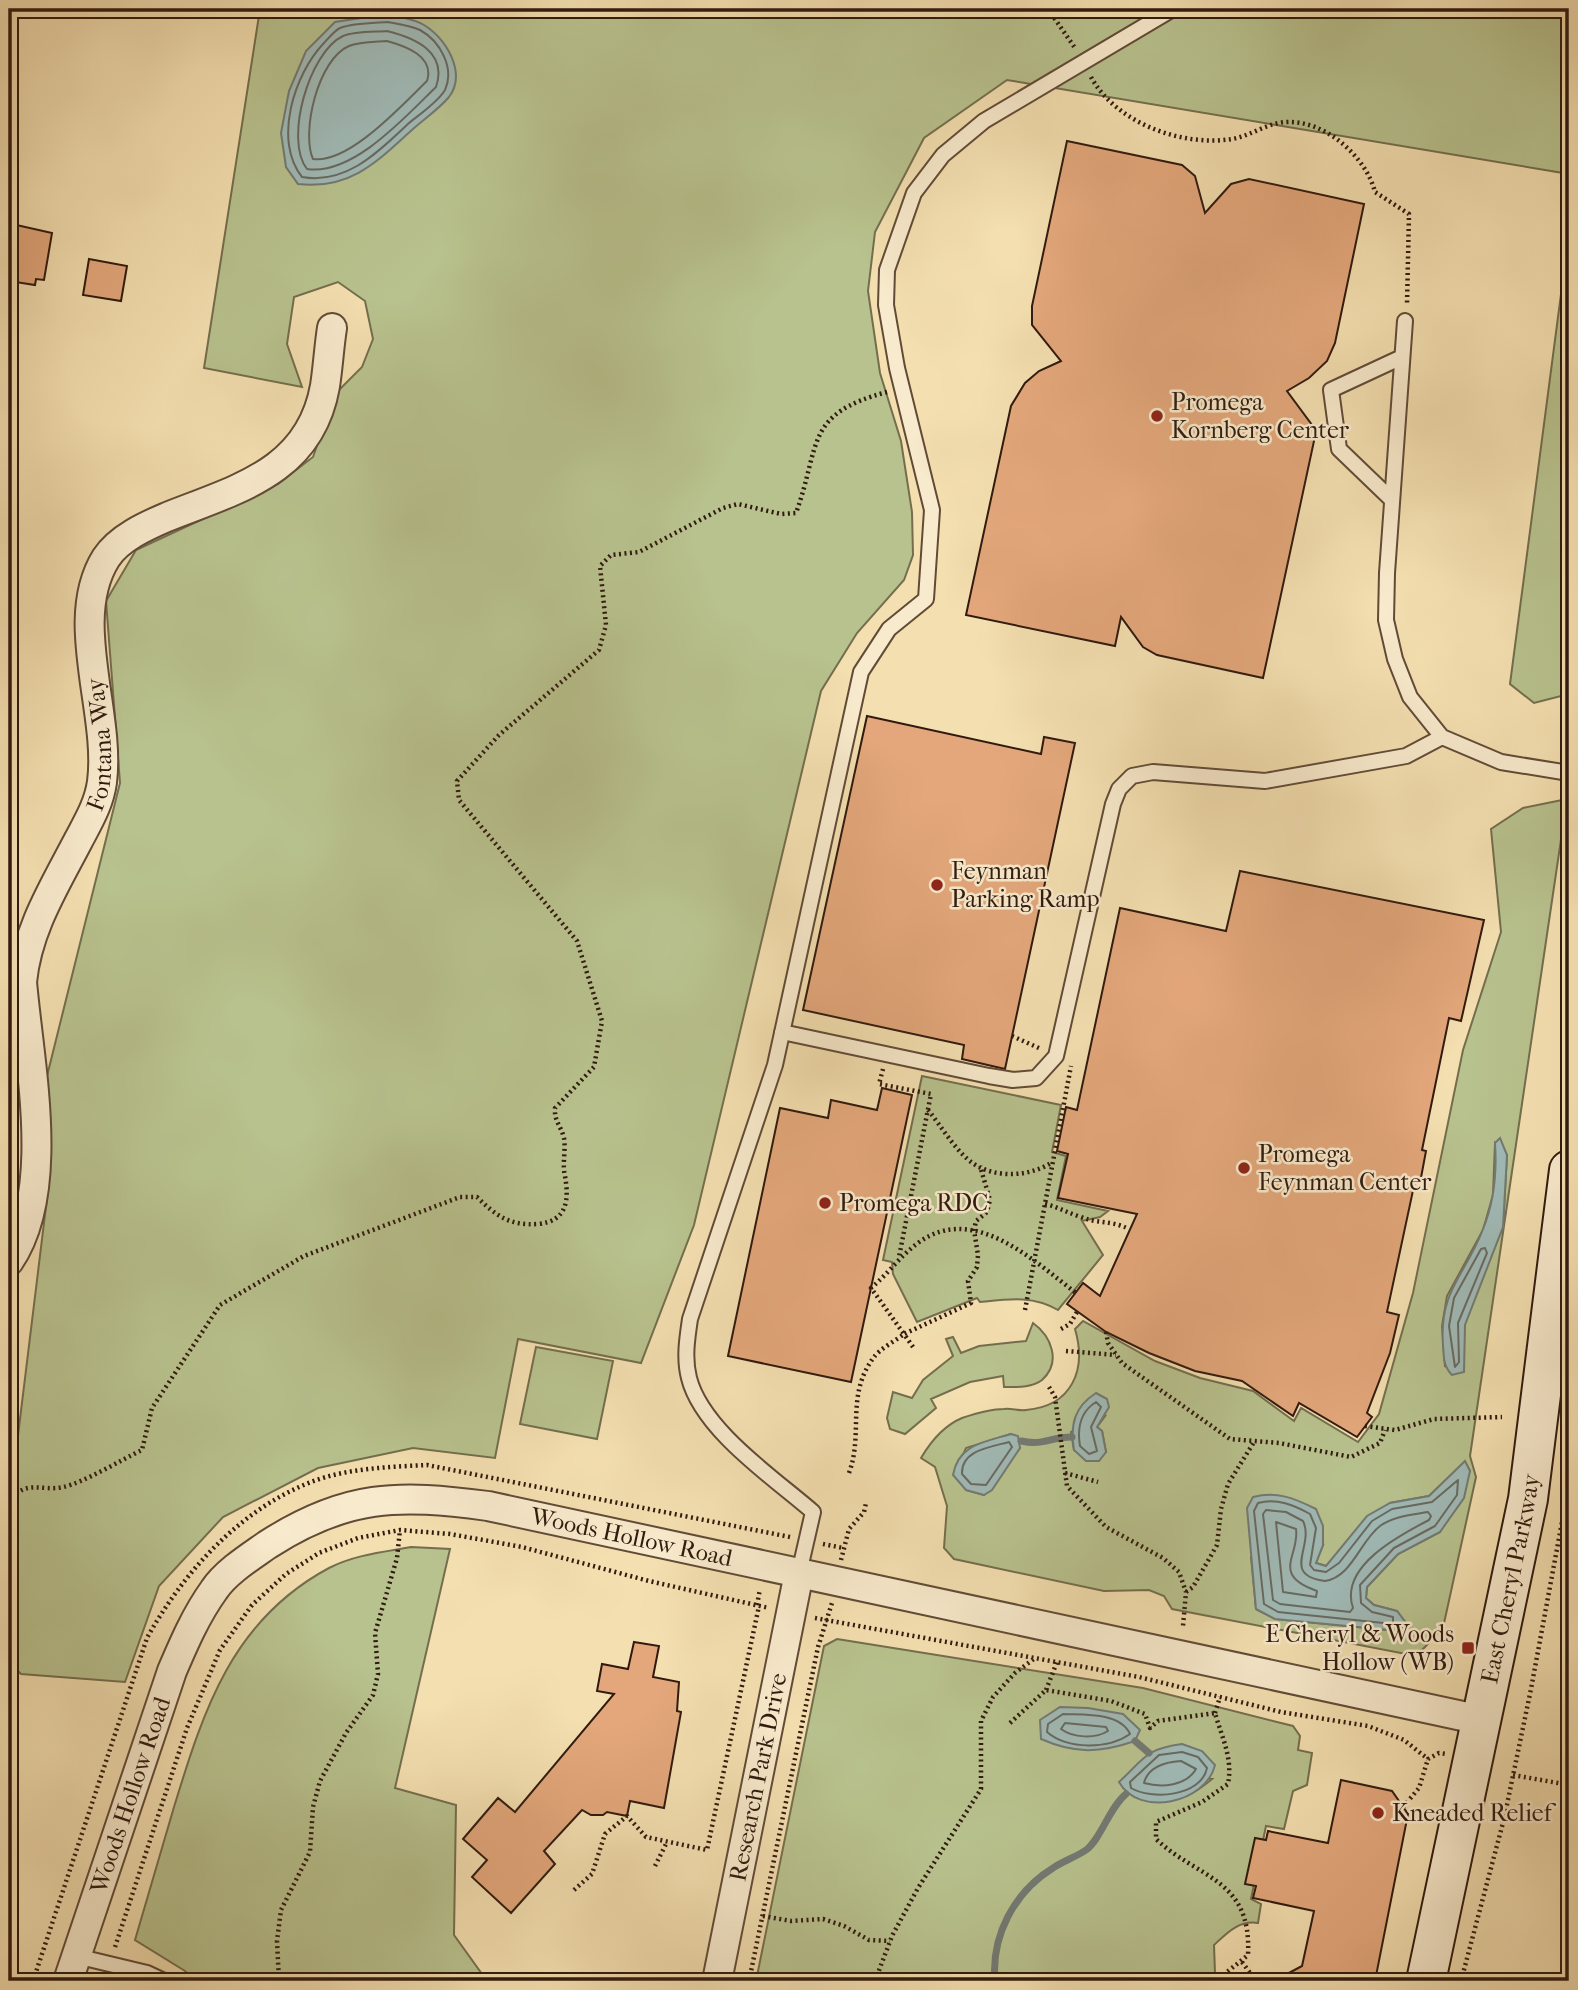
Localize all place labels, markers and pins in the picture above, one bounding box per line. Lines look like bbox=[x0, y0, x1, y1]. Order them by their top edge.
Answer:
place label: Promega Kornberg Center bbox=[1171, 388, 1350, 444]
marker: Promega Kornberg Center bbox=[1149, 408, 1165, 424]
place label: Feynman Parking Ramp bbox=[951, 857, 1100, 913]
marker: Feynman Parking Ramp bbox=[929, 877, 945, 893]
place label: Promega Feynman Center bbox=[1258, 1140, 1432, 1196]
marker: Promega Feynman Center bbox=[1236, 1160, 1252, 1176]
place label: Promega RDC bbox=[839, 1189, 988, 1217]
marker: Promega RDC bbox=[817, 1195, 833, 1211]
place label: E Cheryl & Woods Hollow (WB) bbox=[1265, 1620, 1454, 1676]
marker: E Cheryl & Woods Hollow (WB) bbox=[1460, 1640, 1476, 1656]
place label: Kneaded Relief bbox=[1392, 1799, 1557, 1827]
marker: Kneaded Relief bbox=[1370, 1805, 1386, 1821]

